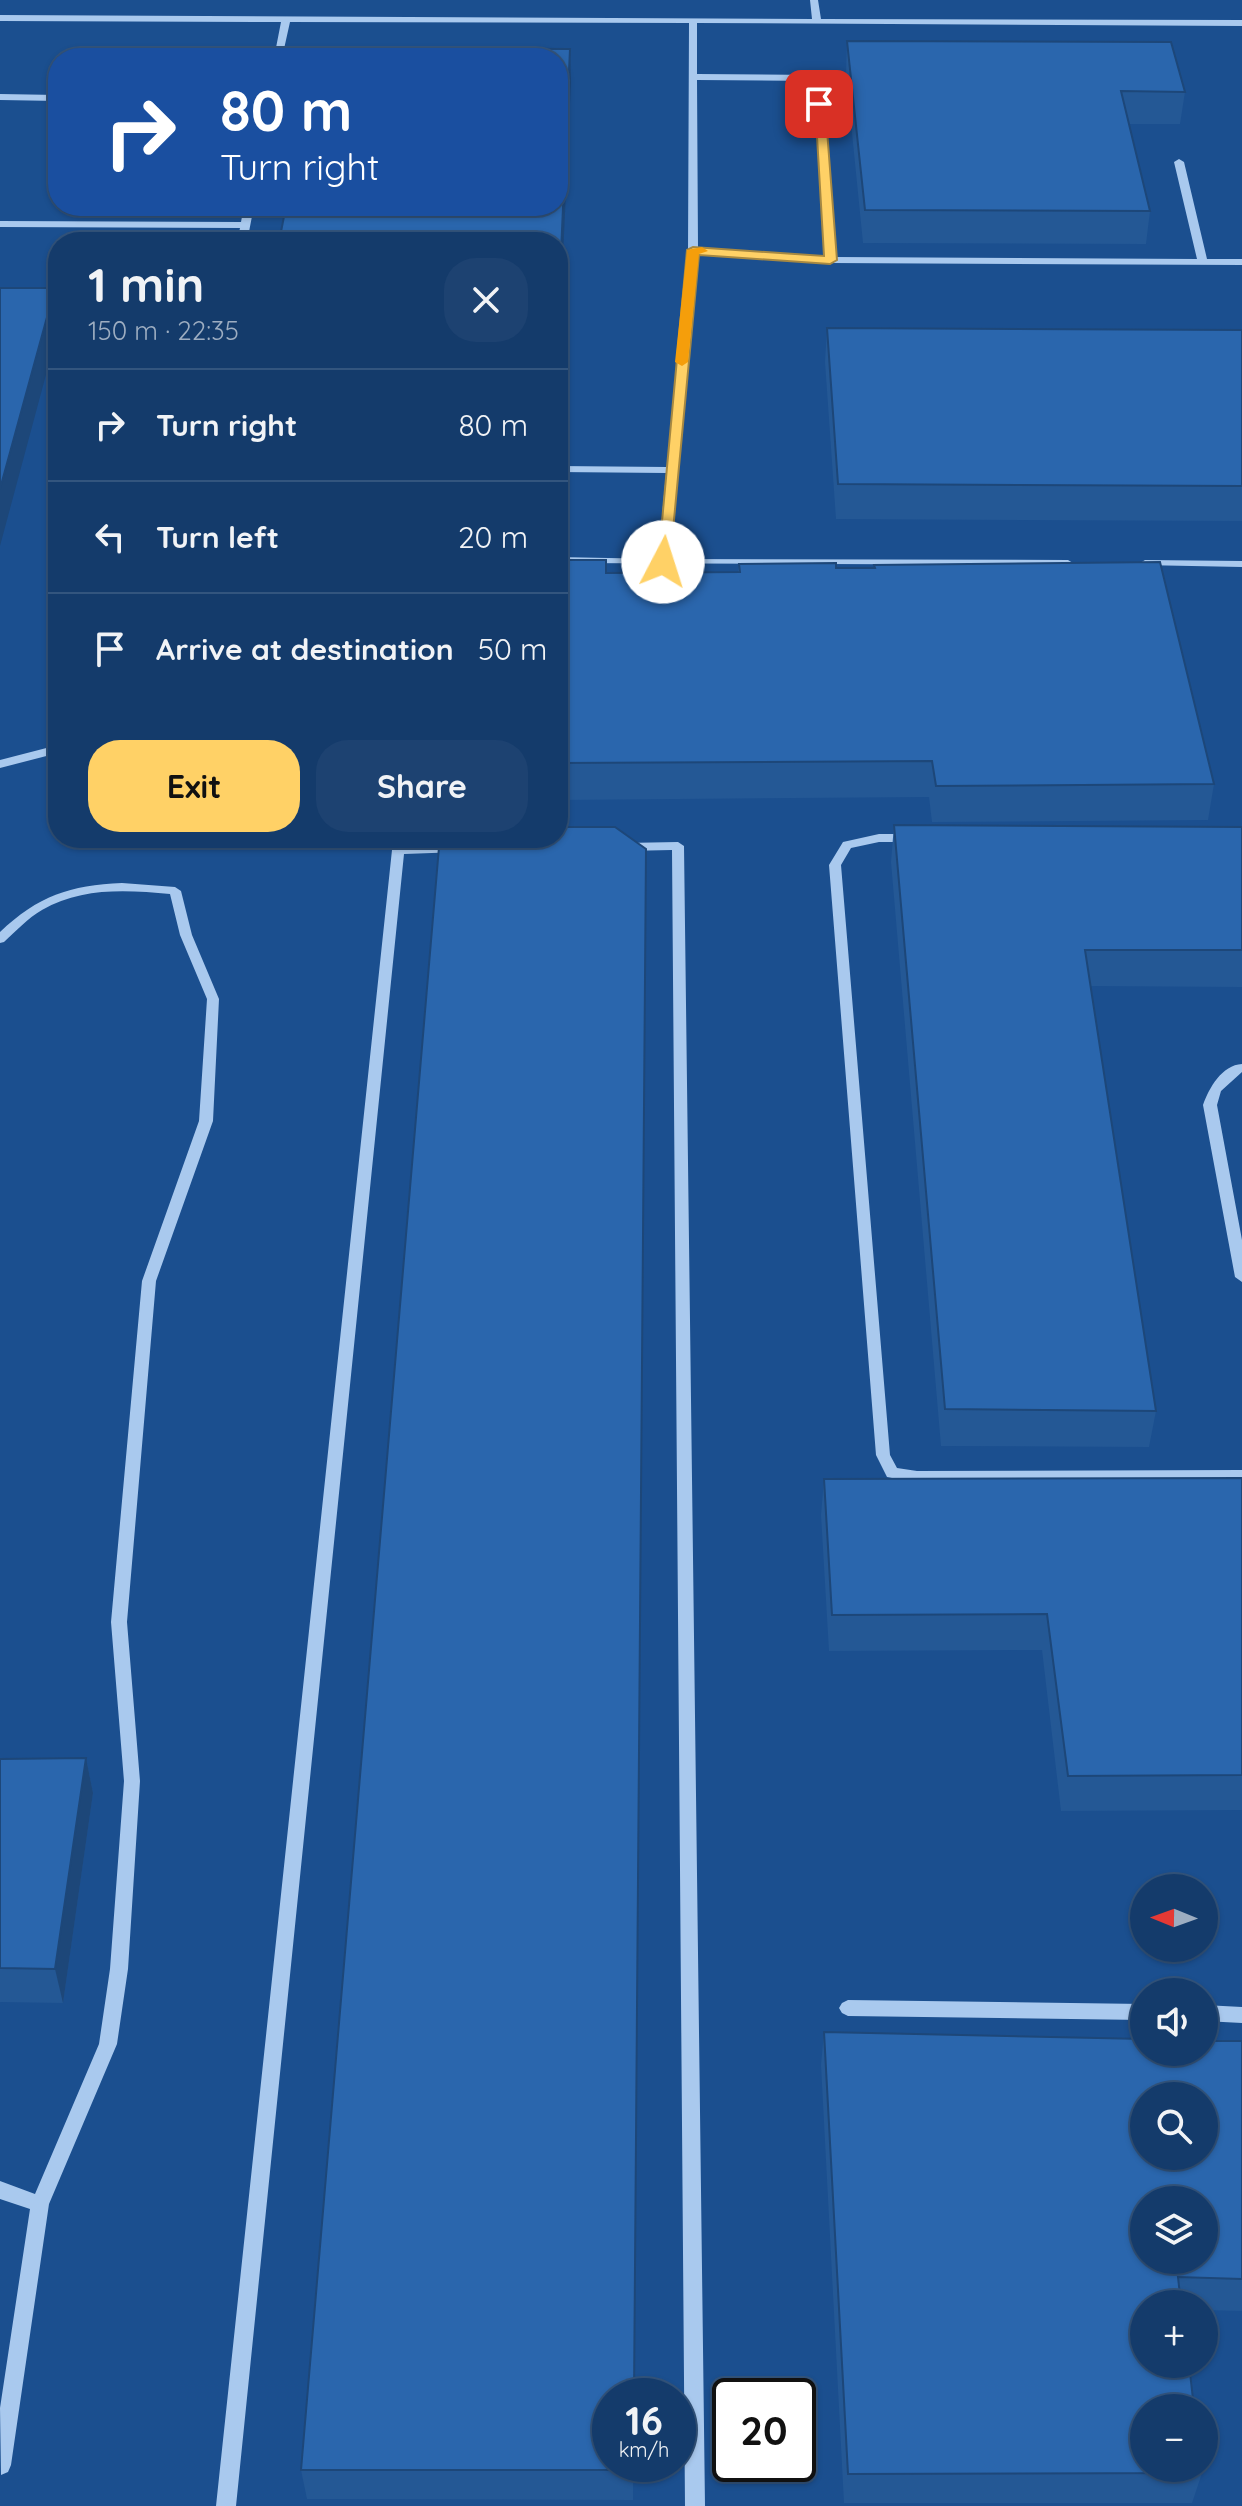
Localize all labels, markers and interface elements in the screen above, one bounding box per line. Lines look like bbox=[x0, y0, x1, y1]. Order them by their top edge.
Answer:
pin bbox=[785, 70, 853, 138]
text: 80 m bbox=[220, 75, 352, 145]
icon: right bbox=[88, 80, 192, 184]
icon: arrive bbox=[797, 82, 841, 126]
text: Turn right bbox=[220, 144, 379, 189]
text: 1 min bbox=[88, 254, 204, 314]
button: close bbox=[444, 258, 528, 342]
text: 150 m · 22:35 bbox=[88, 314, 239, 347]
icon: right bbox=[88, 403, 132, 447]
text: Turn right bbox=[156, 406, 297, 444]
text: 80 m bbox=[458, 406, 528, 444]
icon: left bbox=[88, 515, 132, 559]
text: Turn left bbox=[156, 518, 279, 556]
text: 20 m bbox=[458, 518, 528, 556]
position arrow bbox=[621, 520, 705, 604]
icon: arrive bbox=[88, 627, 132, 671]
text: Arrive at destination bbox=[156, 630, 454, 668]
text: 50 m bbox=[478, 630, 547, 668]
button: Exit bbox=[88, 740, 300, 832]
button: Share bbox=[316, 740, 528, 832]
north arrow bbox=[1130, 1874, 1218, 1962]
map controls bbox=[1130, 1874, 1218, 2482]
button: sound bbox=[1130, 1978, 1218, 2066]
button: search bbox=[1130, 2082, 1218, 2170]
button: layers bbox=[1130, 2186, 1218, 2274]
button: + bbox=[1130, 2290, 1218, 2378]
speed limit sign: 20 bbox=[712, 2378, 816, 2482]
button: − bbox=[1130, 2394, 1218, 2482]
text: 16 bbox=[625, 2395, 663, 2445]
text: km/h bbox=[619, 2437, 669, 2462]

